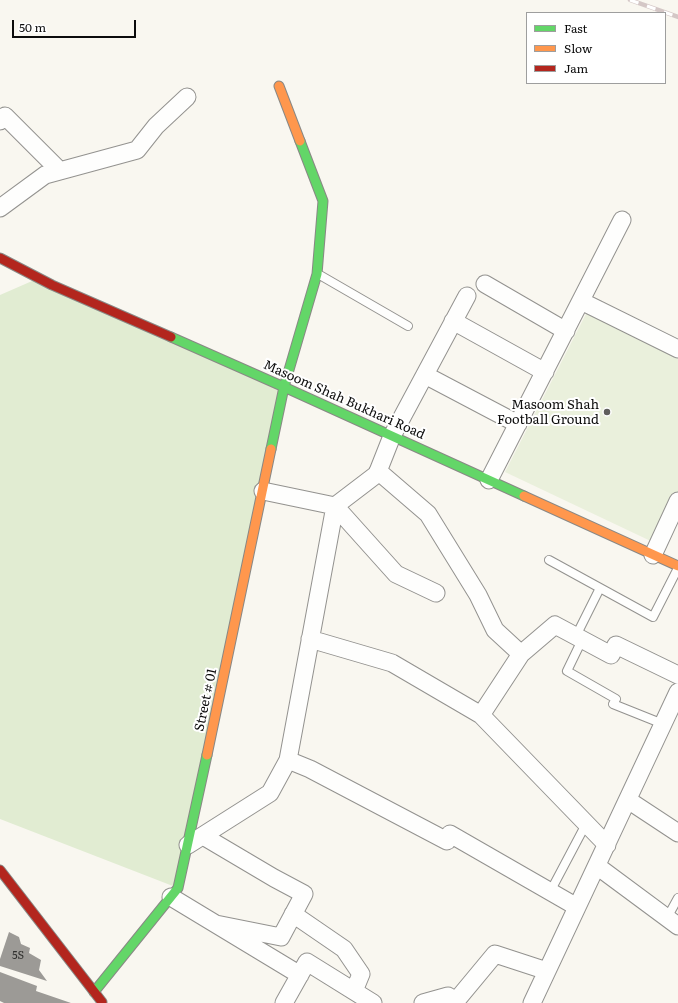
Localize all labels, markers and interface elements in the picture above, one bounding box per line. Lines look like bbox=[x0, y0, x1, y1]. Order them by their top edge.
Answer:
scale bar bbox=[14, 12, 138, 38]
legend bbox=[526, 12, 666, 84]
text: 50 m bbox=[19, 18, 46, 36]
text: Fast bbox=[564, 19, 587, 37]
text: Slow bbox=[564, 39, 592, 57]
text: Jam bbox=[564, 59, 588, 77]
street label: Masoom Shah Bukhari Road bbox=[261, 357, 427, 443]
place label: Masoom Shah Football Ground bbox=[497, 397, 599, 428]
marker: Masoom Shah Football Ground bbox=[602, 407, 612, 417]
street label: Street # 01 bbox=[192, 667, 220, 733]
house number: 5S bbox=[12, 949, 24, 963]

